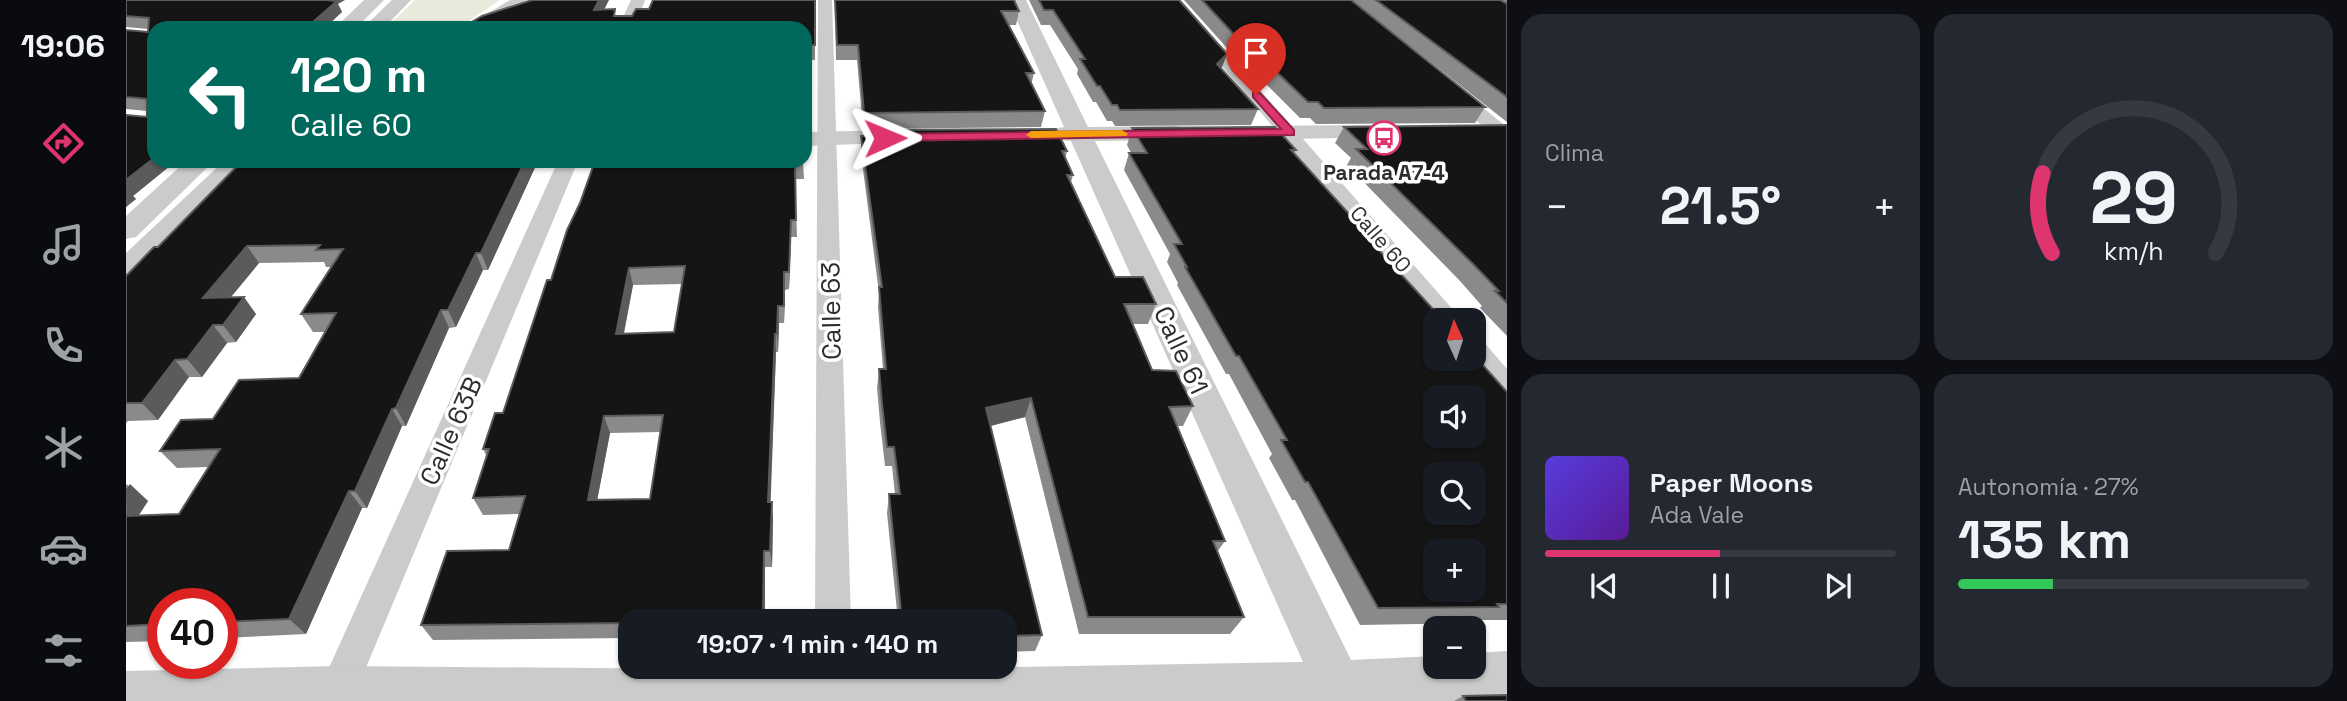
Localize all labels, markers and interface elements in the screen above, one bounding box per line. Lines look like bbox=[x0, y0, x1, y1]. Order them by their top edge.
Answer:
pin bbox=[1226, 23, 1286, 95]
text: 19:06 bbox=[21, 26, 105, 66]
icon: arrive bbox=[1237, 34, 1275, 72]
text: 120 m bbox=[290, 44, 427, 106]
icon: left bbox=[175, 49, 266, 140]
position arrow bbox=[848, 101, 922, 175]
text: Calle 60 bbox=[290, 105, 412, 145]
icon: directions bbox=[39, 119, 88, 168]
bus stop icon: Parada A7-4 bbox=[1365, 119, 1403, 157]
text: Clima bbox=[1545, 138, 1604, 168]
text: 29 bbox=[2090, 151, 2177, 244]
place label: Parada A7-4 bbox=[1323, 159, 1445, 186]
text: 21.5° bbox=[1660, 173, 1781, 239]
text: − bbox=[1545, 183, 1569, 231]
text: + bbox=[1872, 183, 1896, 231]
street label: Calle 60 bbox=[1345, 200, 1417, 278]
icon: music bbox=[39, 220, 88, 269]
text: km/h bbox=[2104, 235, 2163, 267]
street label: Calle 63 bbox=[813, 262, 849, 360]
street label: Calle 61 bbox=[1146, 301, 1216, 399]
north arrow bbox=[1423, 308, 1486, 371]
map controls bbox=[1423, 308, 1486, 679]
icon: phone bbox=[39, 321, 88, 370]
street label: Calle 63B bbox=[412, 371, 490, 491]
button: sound bbox=[1423, 385, 1486, 448]
icon: climate bbox=[39, 423, 88, 472]
button: search bbox=[1423, 462, 1486, 525]
text: Paper Moons bbox=[1650, 466, 1813, 500]
text: Autonomía · 27% bbox=[1958, 472, 2138, 502]
text: Ada Vale bbox=[1650, 500, 1744, 530]
text: 135 km bbox=[1958, 507, 2131, 573]
icon: car bbox=[39, 524, 88, 573]
button: + bbox=[1423, 539, 1486, 602]
icon: previous bbox=[1585, 567, 1623, 605]
icon: pause bbox=[1702, 567, 1740, 605]
icon: next bbox=[1819, 567, 1857, 605]
speed limit sign: 40 bbox=[147, 588, 238, 679]
button: − bbox=[1423, 616, 1486, 679]
icon: filters bbox=[39, 626, 88, 675]
text: 19:07 · 1 min · 140 m bbox=[697, 627, 938, 661]

